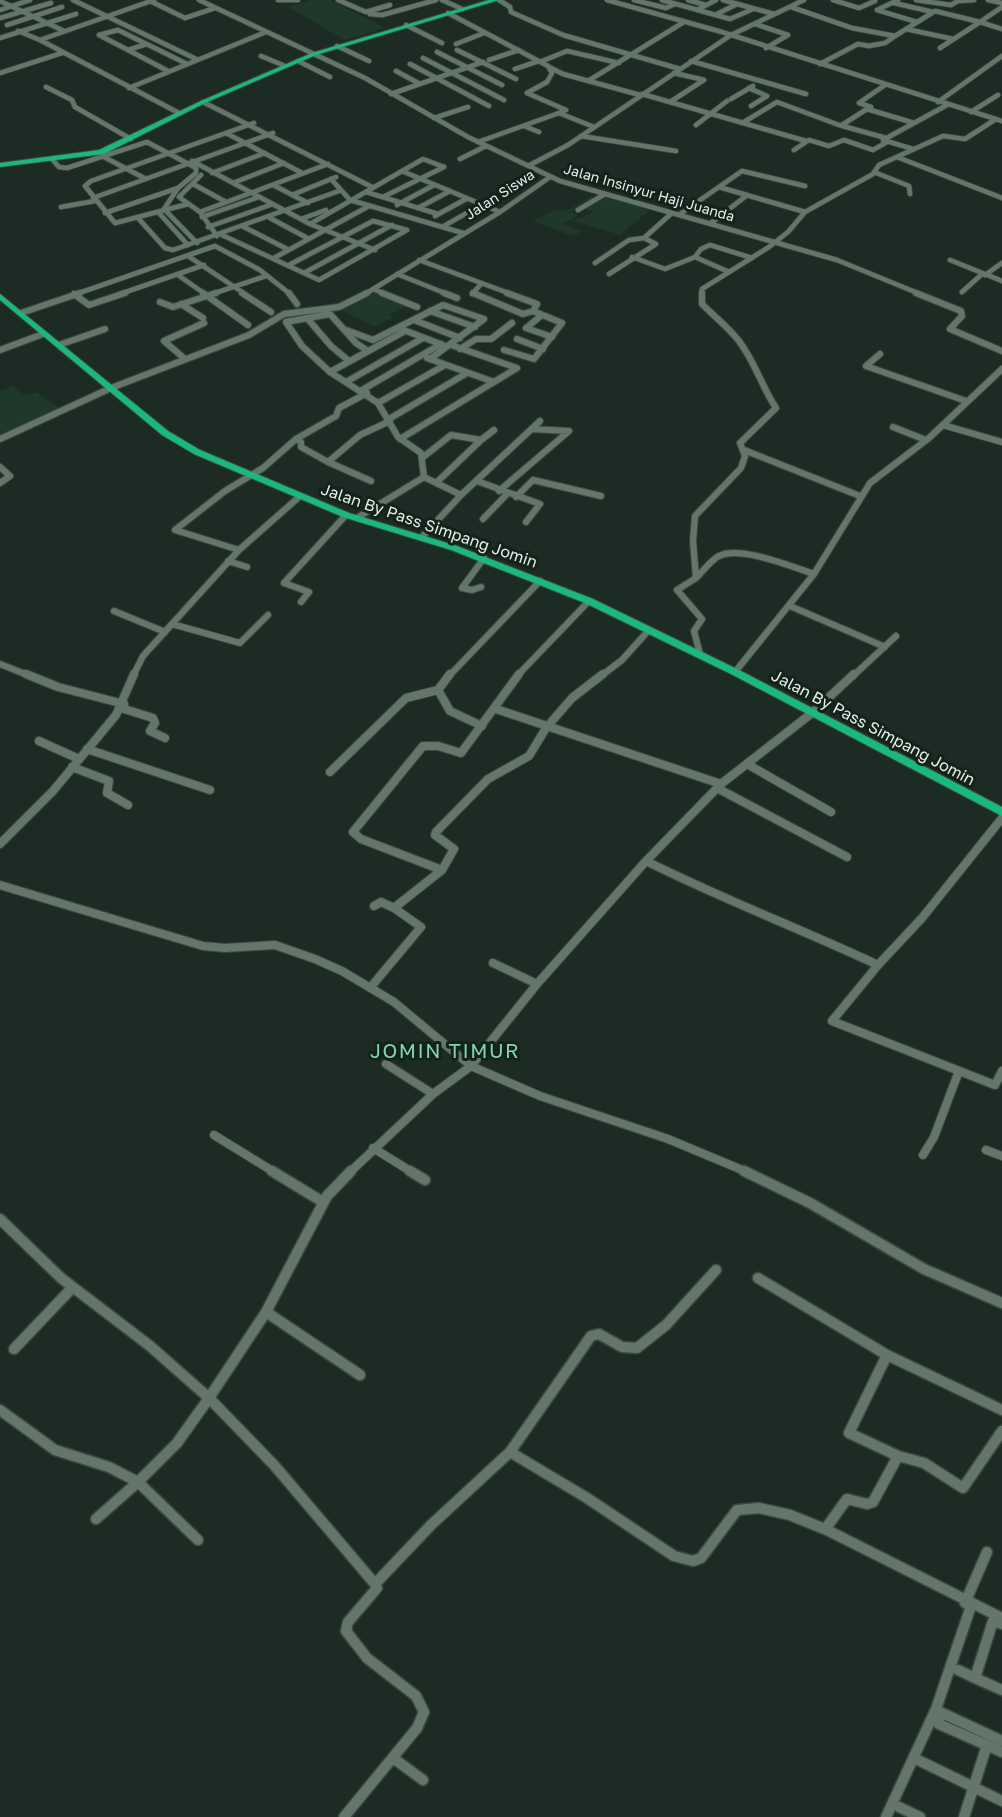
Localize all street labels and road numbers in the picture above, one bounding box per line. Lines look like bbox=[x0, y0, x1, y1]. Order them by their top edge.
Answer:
street label: Jalan Insinyur Haji Juanda bbox=[562, 161, 736, 225]
street label: Jalan Siswa bbox=[462, 166, 538, 224]
street label: Jalan By Pass Simpang Jomin bbox=[318, 480, 540, 572]
street label: Jalan By Pass Simpang Jomin bbox=[768, 666, 978, 790]

